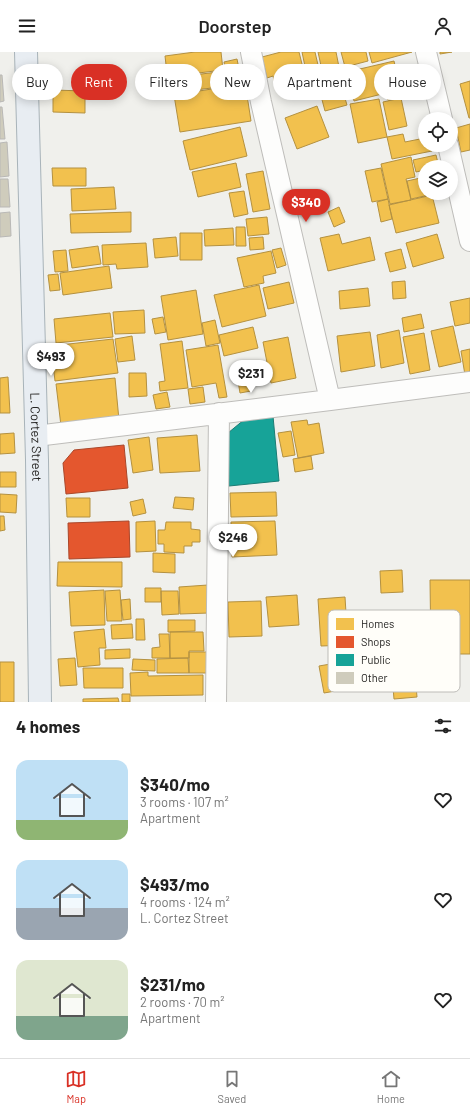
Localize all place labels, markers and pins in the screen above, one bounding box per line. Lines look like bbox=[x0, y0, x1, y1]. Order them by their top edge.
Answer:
pin: $340 bbox=[282, 189, 330, 223]
pin: $493 bbox=[27, 343, 75, 377]
pin: $231 bbox=[227, 360, 275, 394]
pin: $246 bbox=[209, 524, 257, 558]

